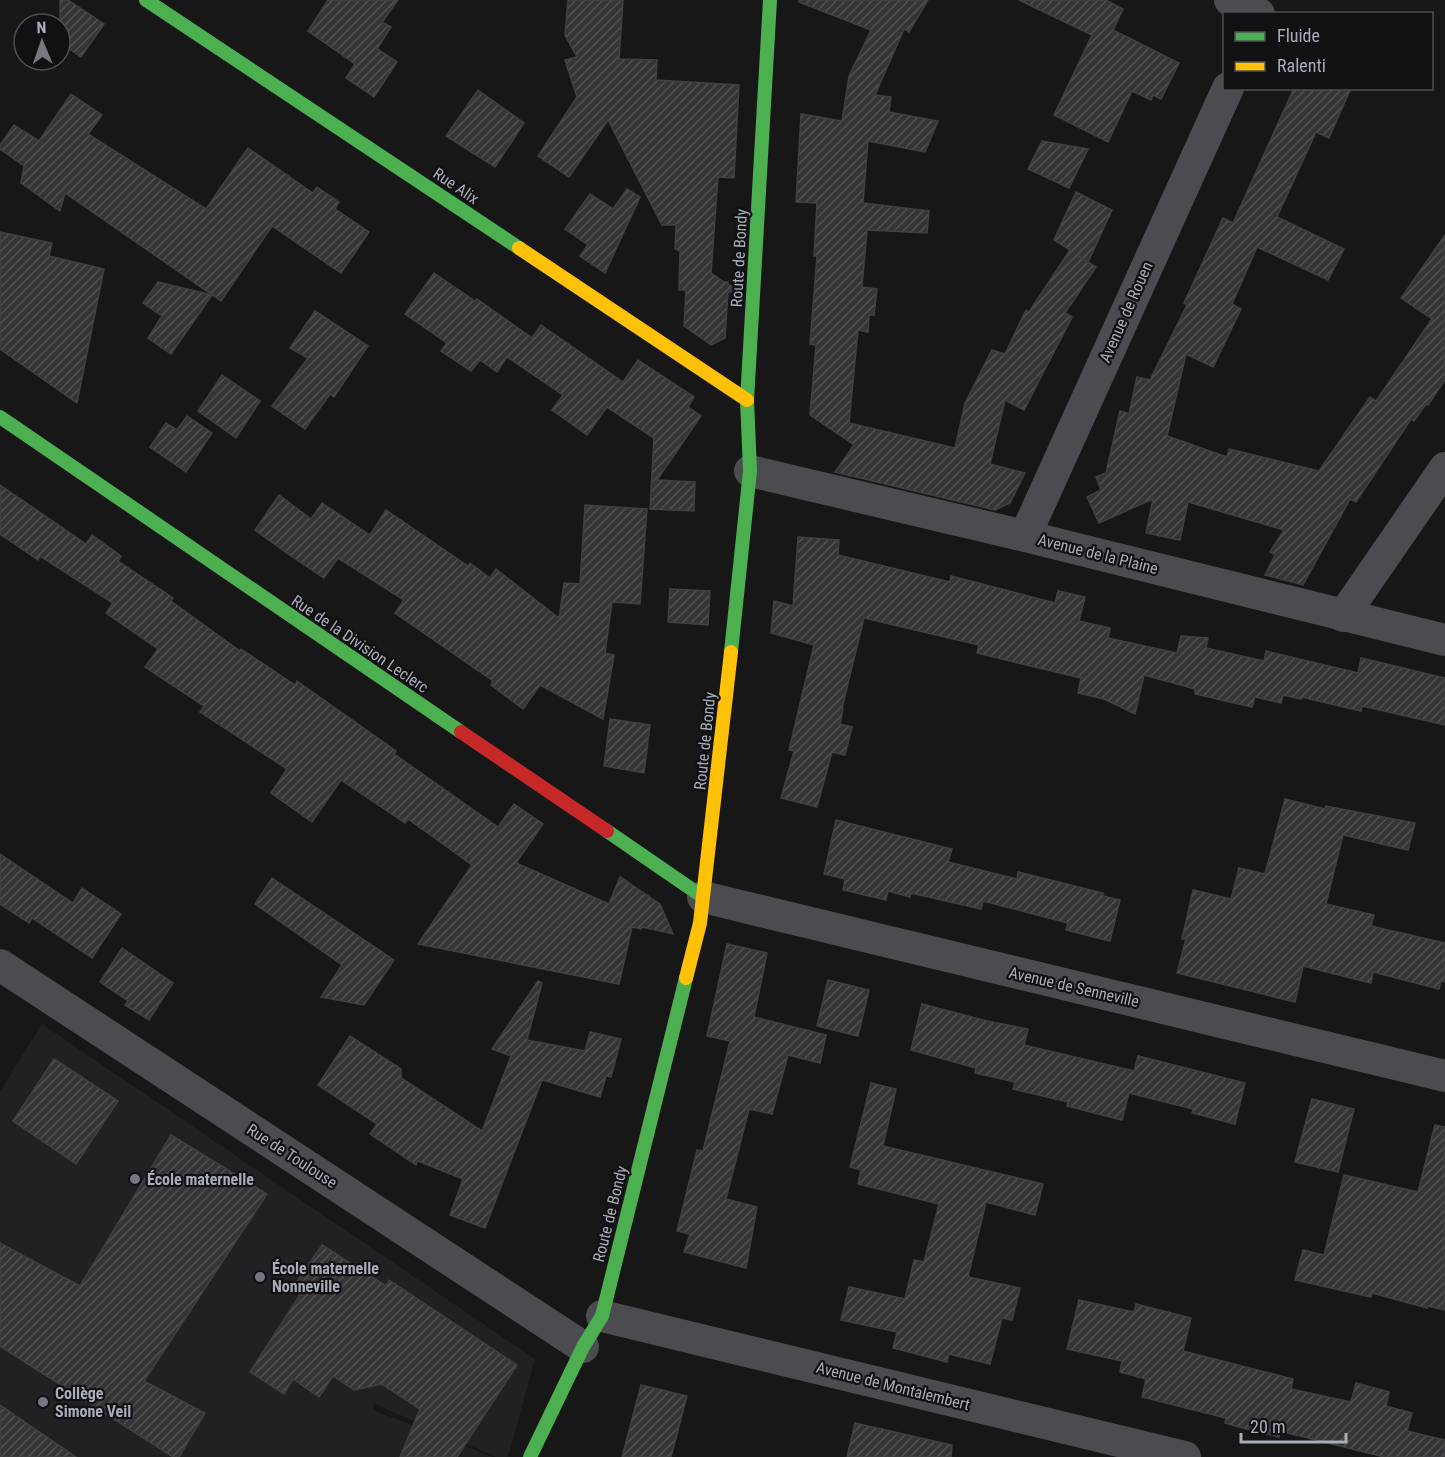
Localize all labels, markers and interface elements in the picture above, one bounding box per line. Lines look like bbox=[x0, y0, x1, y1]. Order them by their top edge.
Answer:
north arrow bbox=[12, 12, 72, 72]
legend bbox=[1223, 12, 1433, 90]
text: N bbox=[36, 18, 47, 37]
text: Fluide bbox=[1277, 25, 1320, 46]
text: Ralenti bbox=[1277, 55, 1326, 76]
street label: Rue Alix bbox=[430, 164, 482, 208]
street label: Route de Bondy bbox=[727, 208, 751, 308]
street label: Avenue de Rouen bbox=[1095, 259, 1157, 365]
street label: Avenue de la Plaine bbox=[1036, 530, 1160, 578]
street label: Rue de la Division Leclerc bbox=[288, 591, 432, 697]
street label: Route de Bondy bbox=[690, 691, 720, 791]
street label: Avenue de Senneville bbox=[1007, 963, 1141, 1011]
street label: Rue de Toulouse bbox=[243, 1120, 341, 1192]
street label: Route de Bondy bbox=[589, 1164, 631, 1264]
place label: École maternelle bbox=[147, 1170, 254, 1189]
marker: École maternelle bbox=[128, 1172, 142, 1186]
place label: École maternelle Nonneville bbox=[272, 1259, 379, 1296]
marker: École maternelle Nonneville bbox=[253, 1270, 267, 1284]
street label: Avenue de Montalembert bbox=[814, 1358, 972, 1414]
place label: Collège Simone Veil bbox=[55, 1384, 131, 1421]
marker: Collège Simone Veil bbox=[36, 1395, 50, 1409]
scale bar bbox=[1241, 1406, 1346, 1444]
text: 20 m bbox=[1250, 1416, 1285, 1437]

